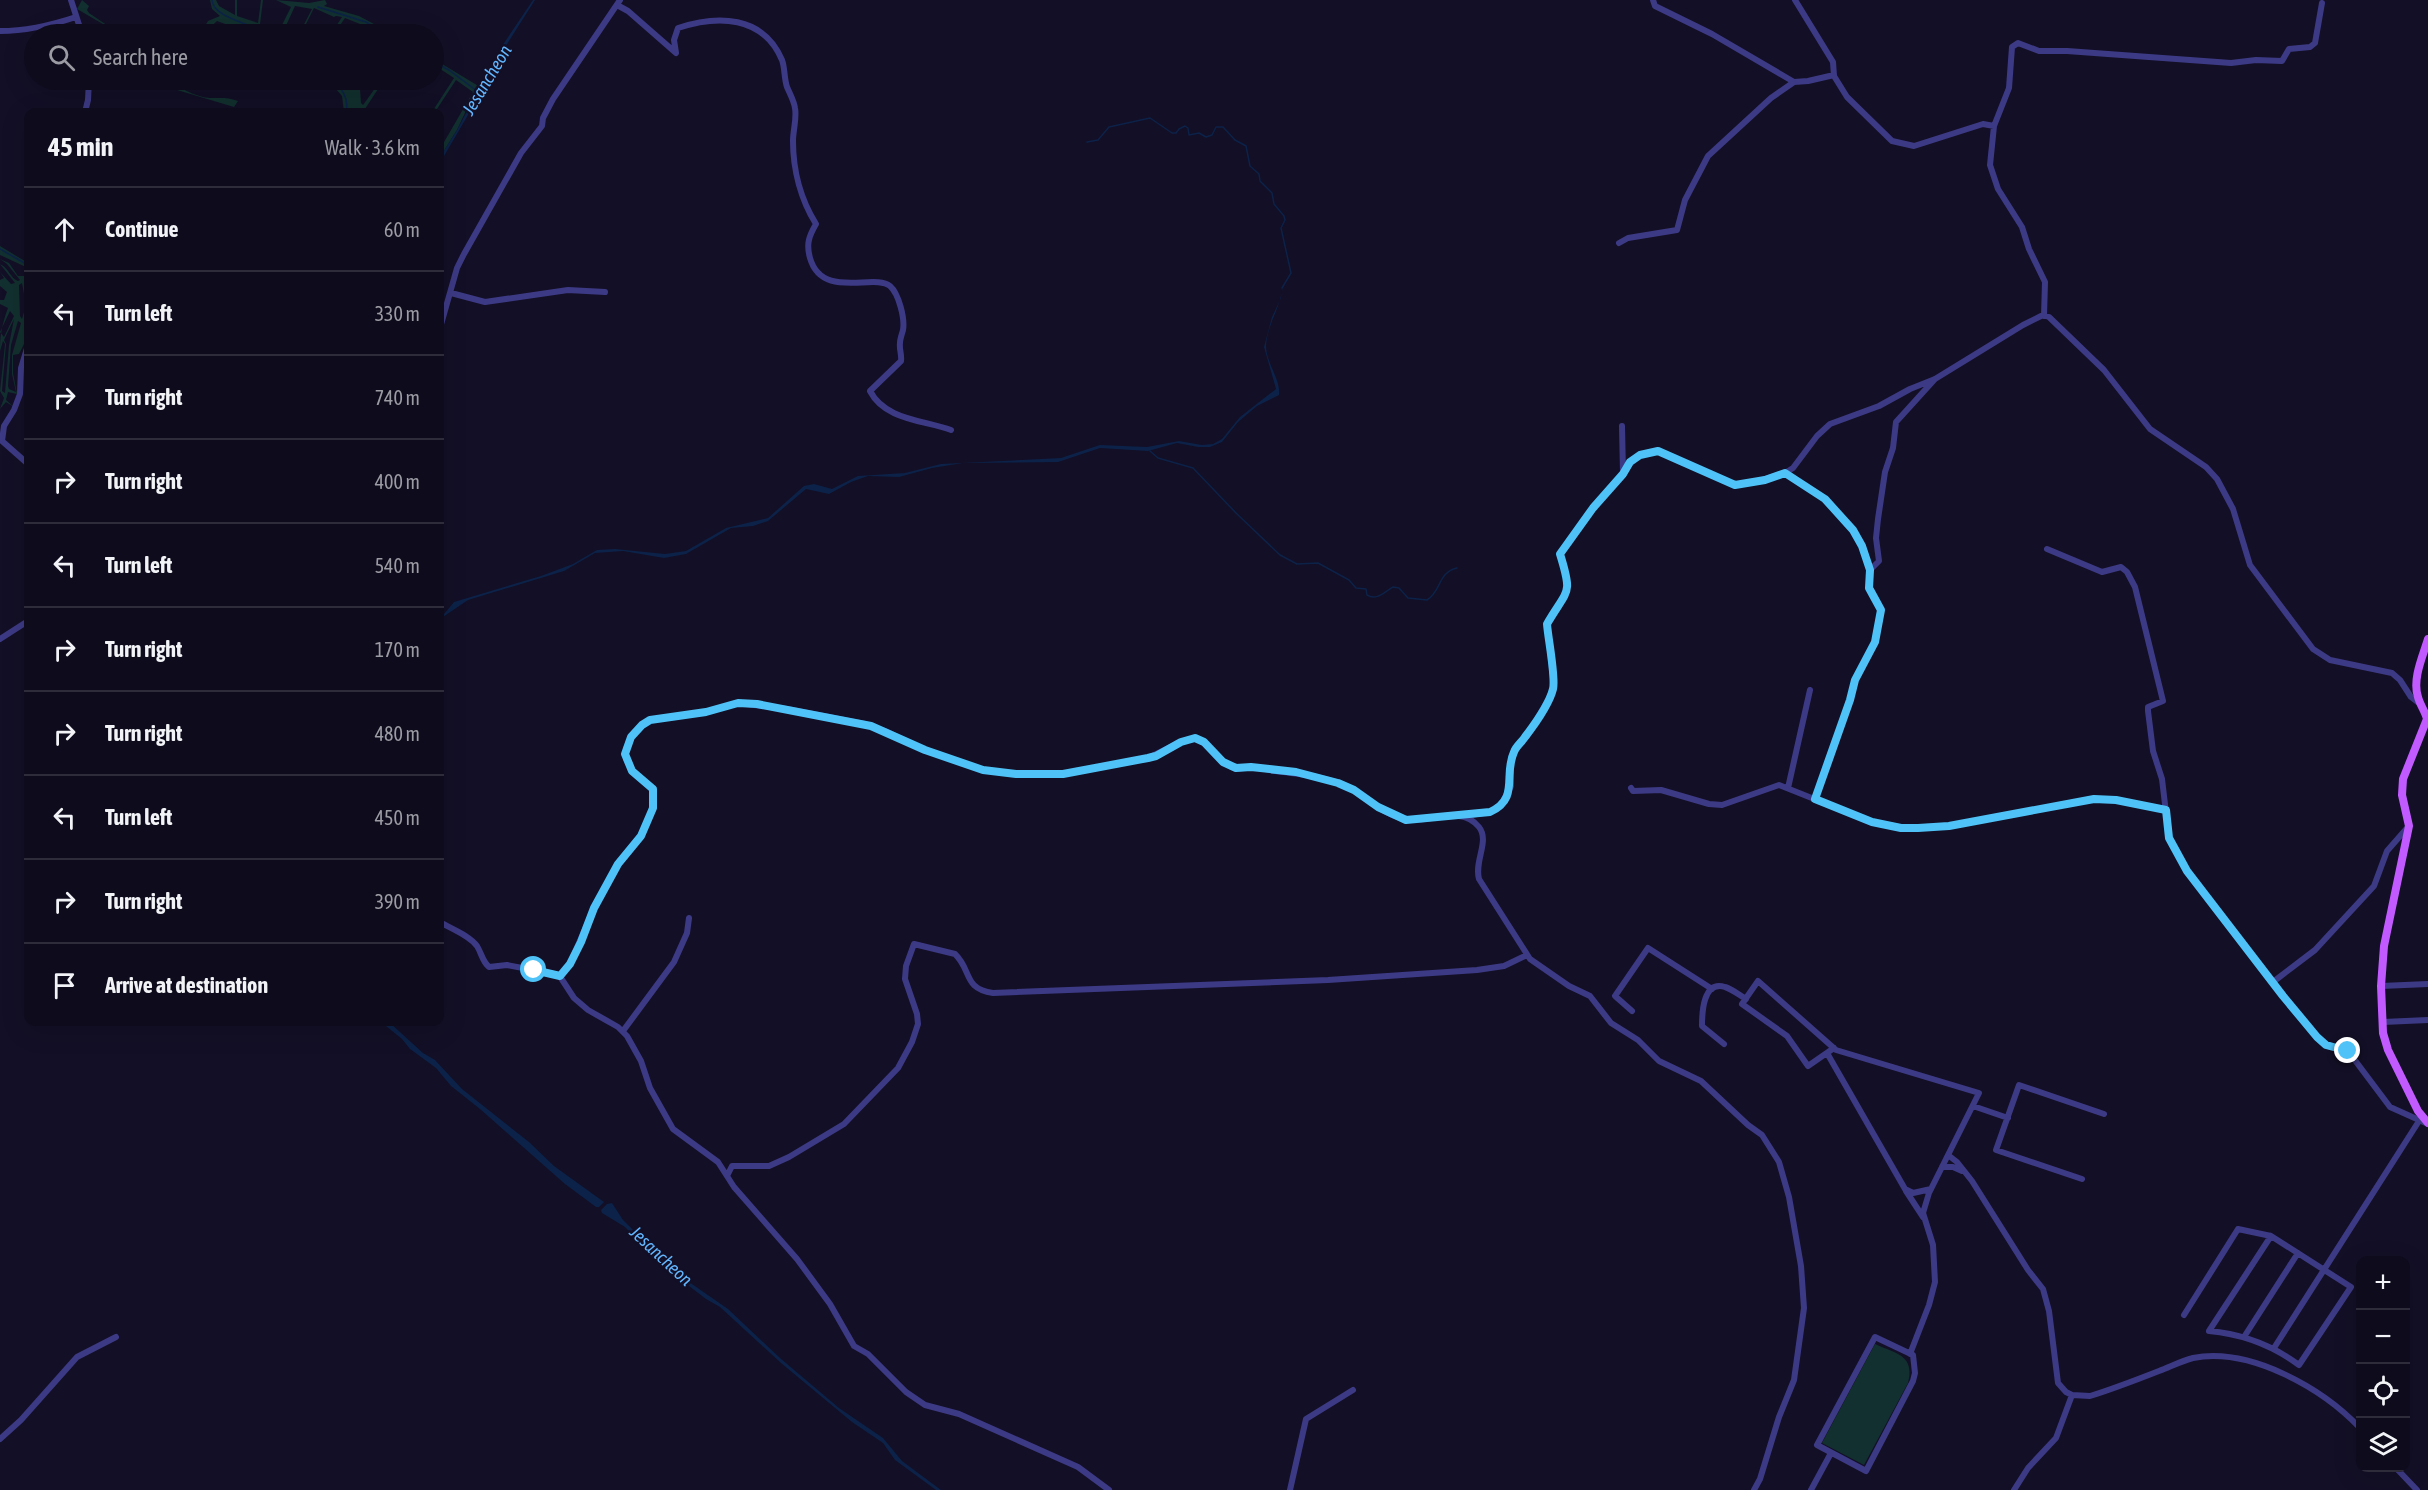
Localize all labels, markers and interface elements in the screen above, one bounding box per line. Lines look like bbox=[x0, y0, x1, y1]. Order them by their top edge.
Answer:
search box bbox=[24, 24, 444, 90]
icon: search bbox=[45, 41, 78, 74]
water label: Jesancheon bbox=[457, 41, 516, 119]
text: Search here bbox=[93, 44, 188, 70]
text: 45 min bbox=[48, 132, 113, 162]
text: Walk · 3.6 km bbox=[325, 136, 420, 159]
icon: ahead bbox=[48, 213, 81, 246]
text: Continue bbox=[105, 216, 179, 242]
text: 60 m bbox=[384, 218, 420, 241]
icon: left bbox=[48, 297, 81, 330]
text: Turn left bbox=[105, 300, 172, 326]
text: 330 m bbox=[375, 302, 420, 325]
icon: right bbox=[48, 381, 81, 414]
text: Turn right bbox=[105, 384, 182, 410]
text: 740 m bbox=[375, 386, 420, 409]
icon: right bbox=[48, 465, 81, 498]
text: Turn right bbox=[105, 468, 182, 494]
text: 400 m bbox=[375, 470, 420, 493]
icon: left bbox=[48, 549, 81, 582]
text: Turn left bbox=[105, 552, 172, 578]
text: 540 m bbox=[375, 554, 420, 577]
icon: right bbox=[48, 633, 81, 666]
text: Turn right bbox=[105, 636, 182, 662]
text: 170 m bbox=[375, 638, 420, 661]
icon: right bbox=[48, 717, 81, 750]
text: Turn right bbox=[105, 720, 182, 746]
text: 480 m bbox=[375, 722, 420, 745]
icon: left bbox=[48, 801, 81, 834]
text: Turn left bbox=[105, 804, 172, 830]
text: 450 m bbox=[375, 806, 420, 829]
icon: right bbox=[48, 885, 81, 918]
text: Turn right bbox=[105, 888, 182, 914]
text: 390 m bbox=[375, 890, 420, 913]
route start bbox=[520, 956, 546, 982]
icon: arrive bbox=[48, 969, 81, 1002]
text: Arrive at destination bbox=[105, 972, 268, 998]
route end bbox=[2334, 1037, 2360, 1063]
water label: Jesancheon bbox=[625, 1221, 697, 1290]
map controls bbox=[2356, 1256, 2410, 1472]
button: + bbox=[2356, 1256, 2410, 1310]
button: − bbox=[2356, 1310, 2410, 1364]
button: locate bbox=[2356, 1364, 2410, 1418]
button: layers bbox=[2356, 1418, 2410, 1472]

